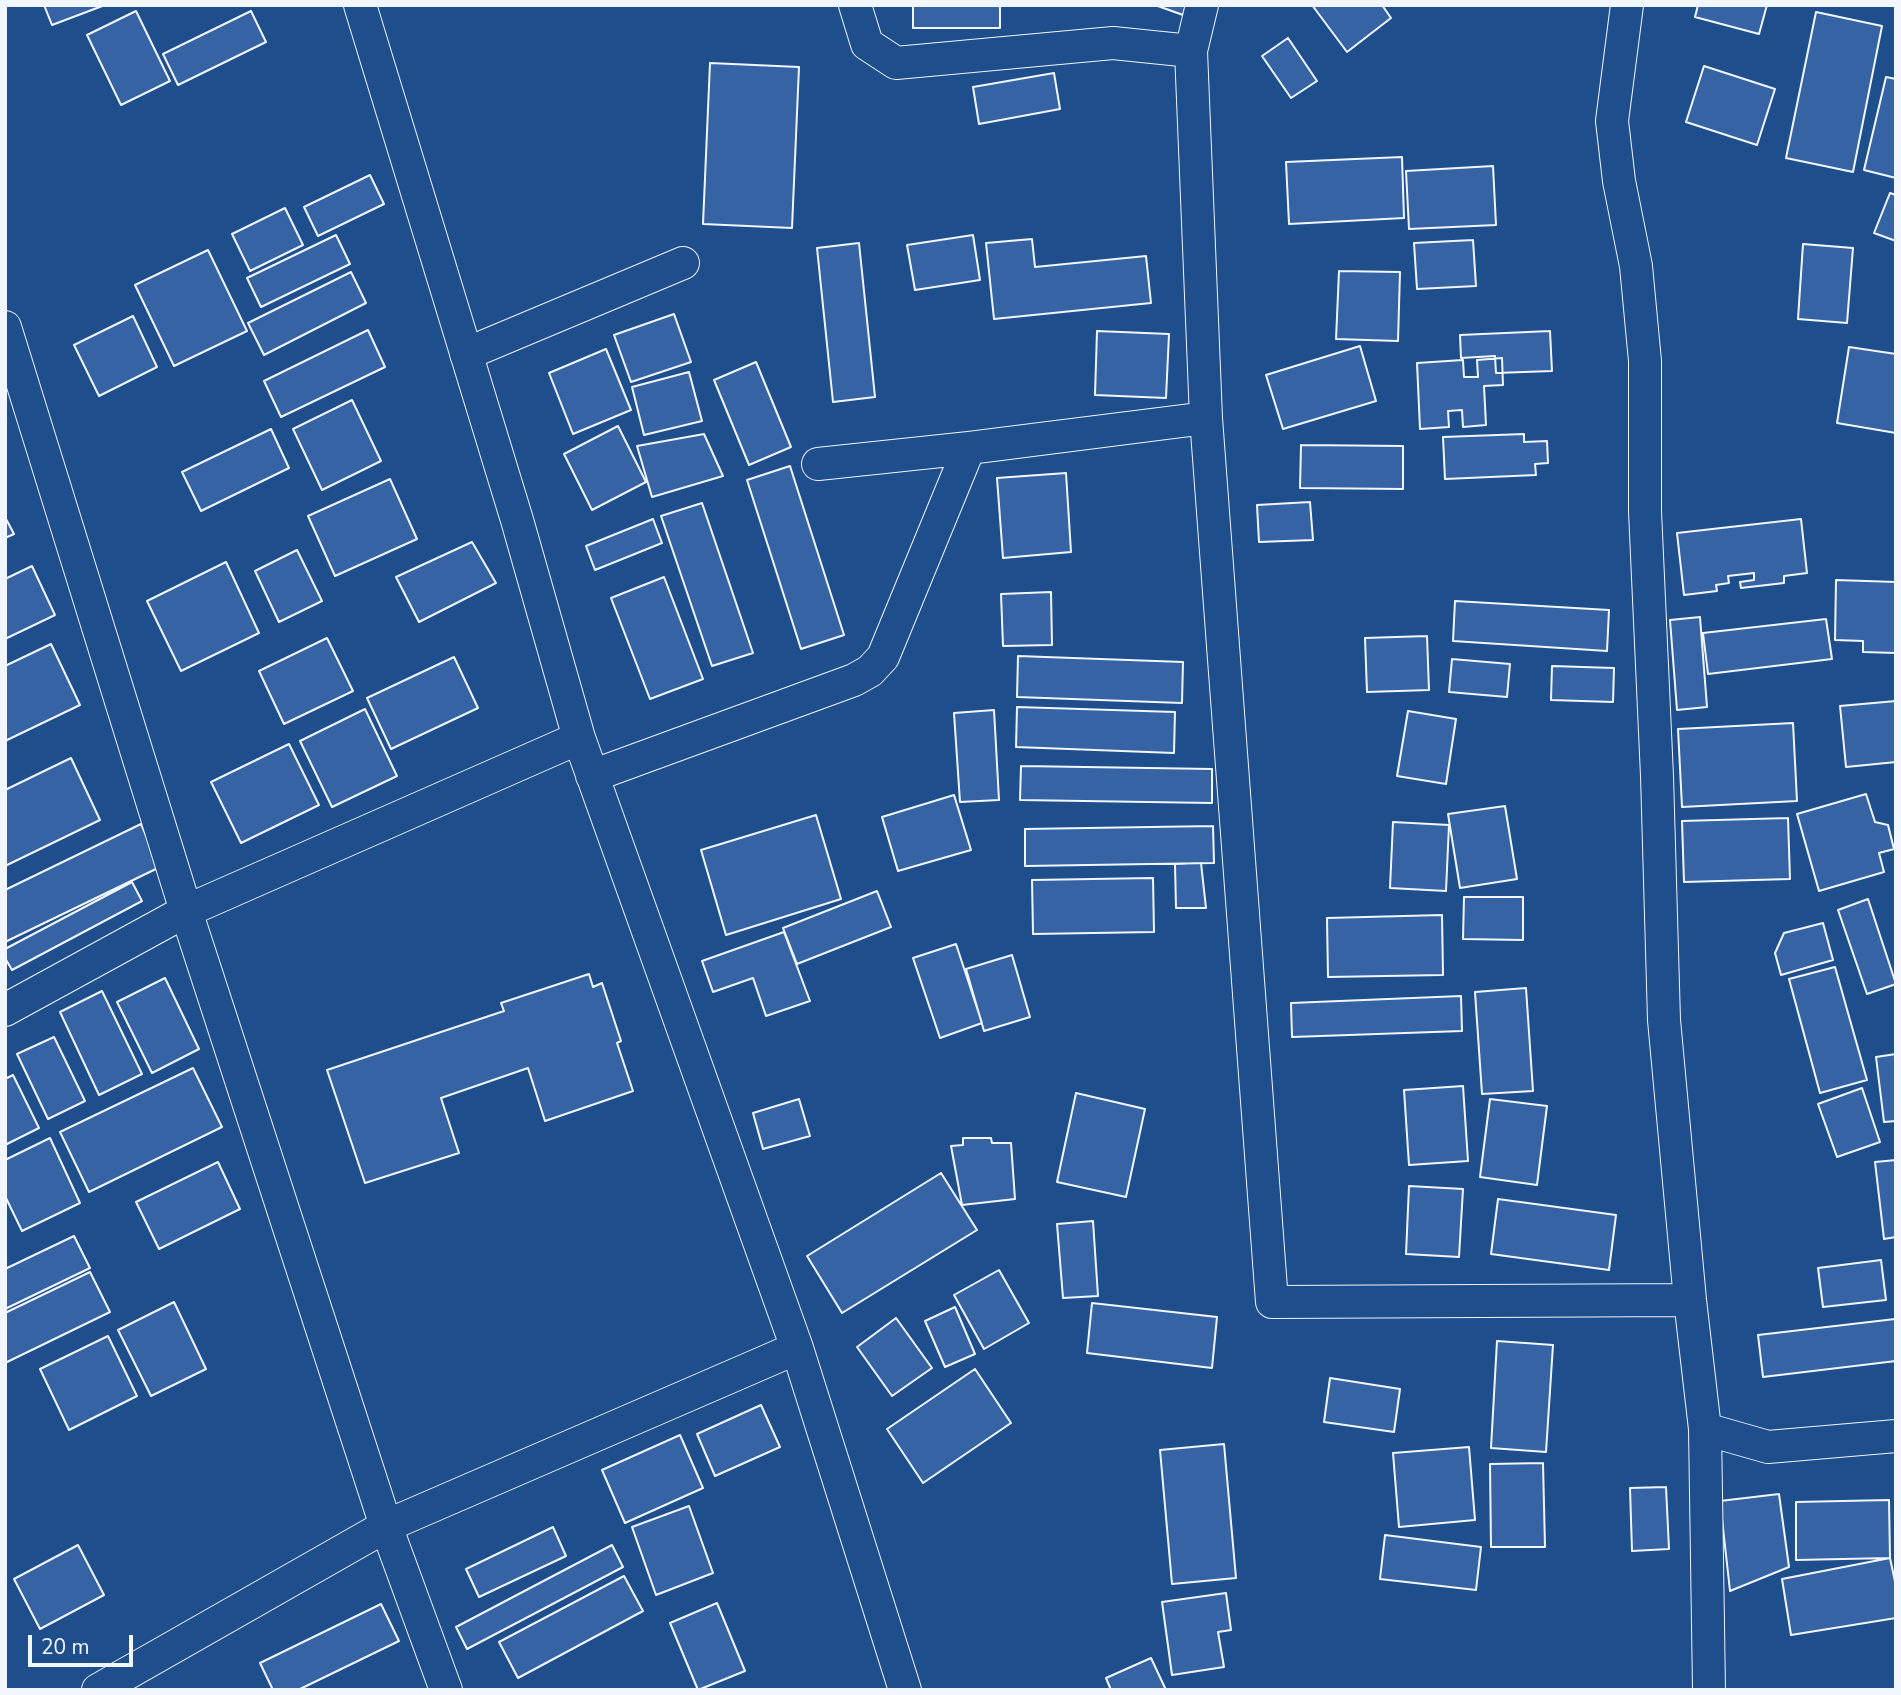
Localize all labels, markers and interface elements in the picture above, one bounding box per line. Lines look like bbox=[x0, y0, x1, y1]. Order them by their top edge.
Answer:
scale bar bbox=[32, 1622, 136, 1666]
text: 20 m bbox=[41, 1633, 90, 1661]

